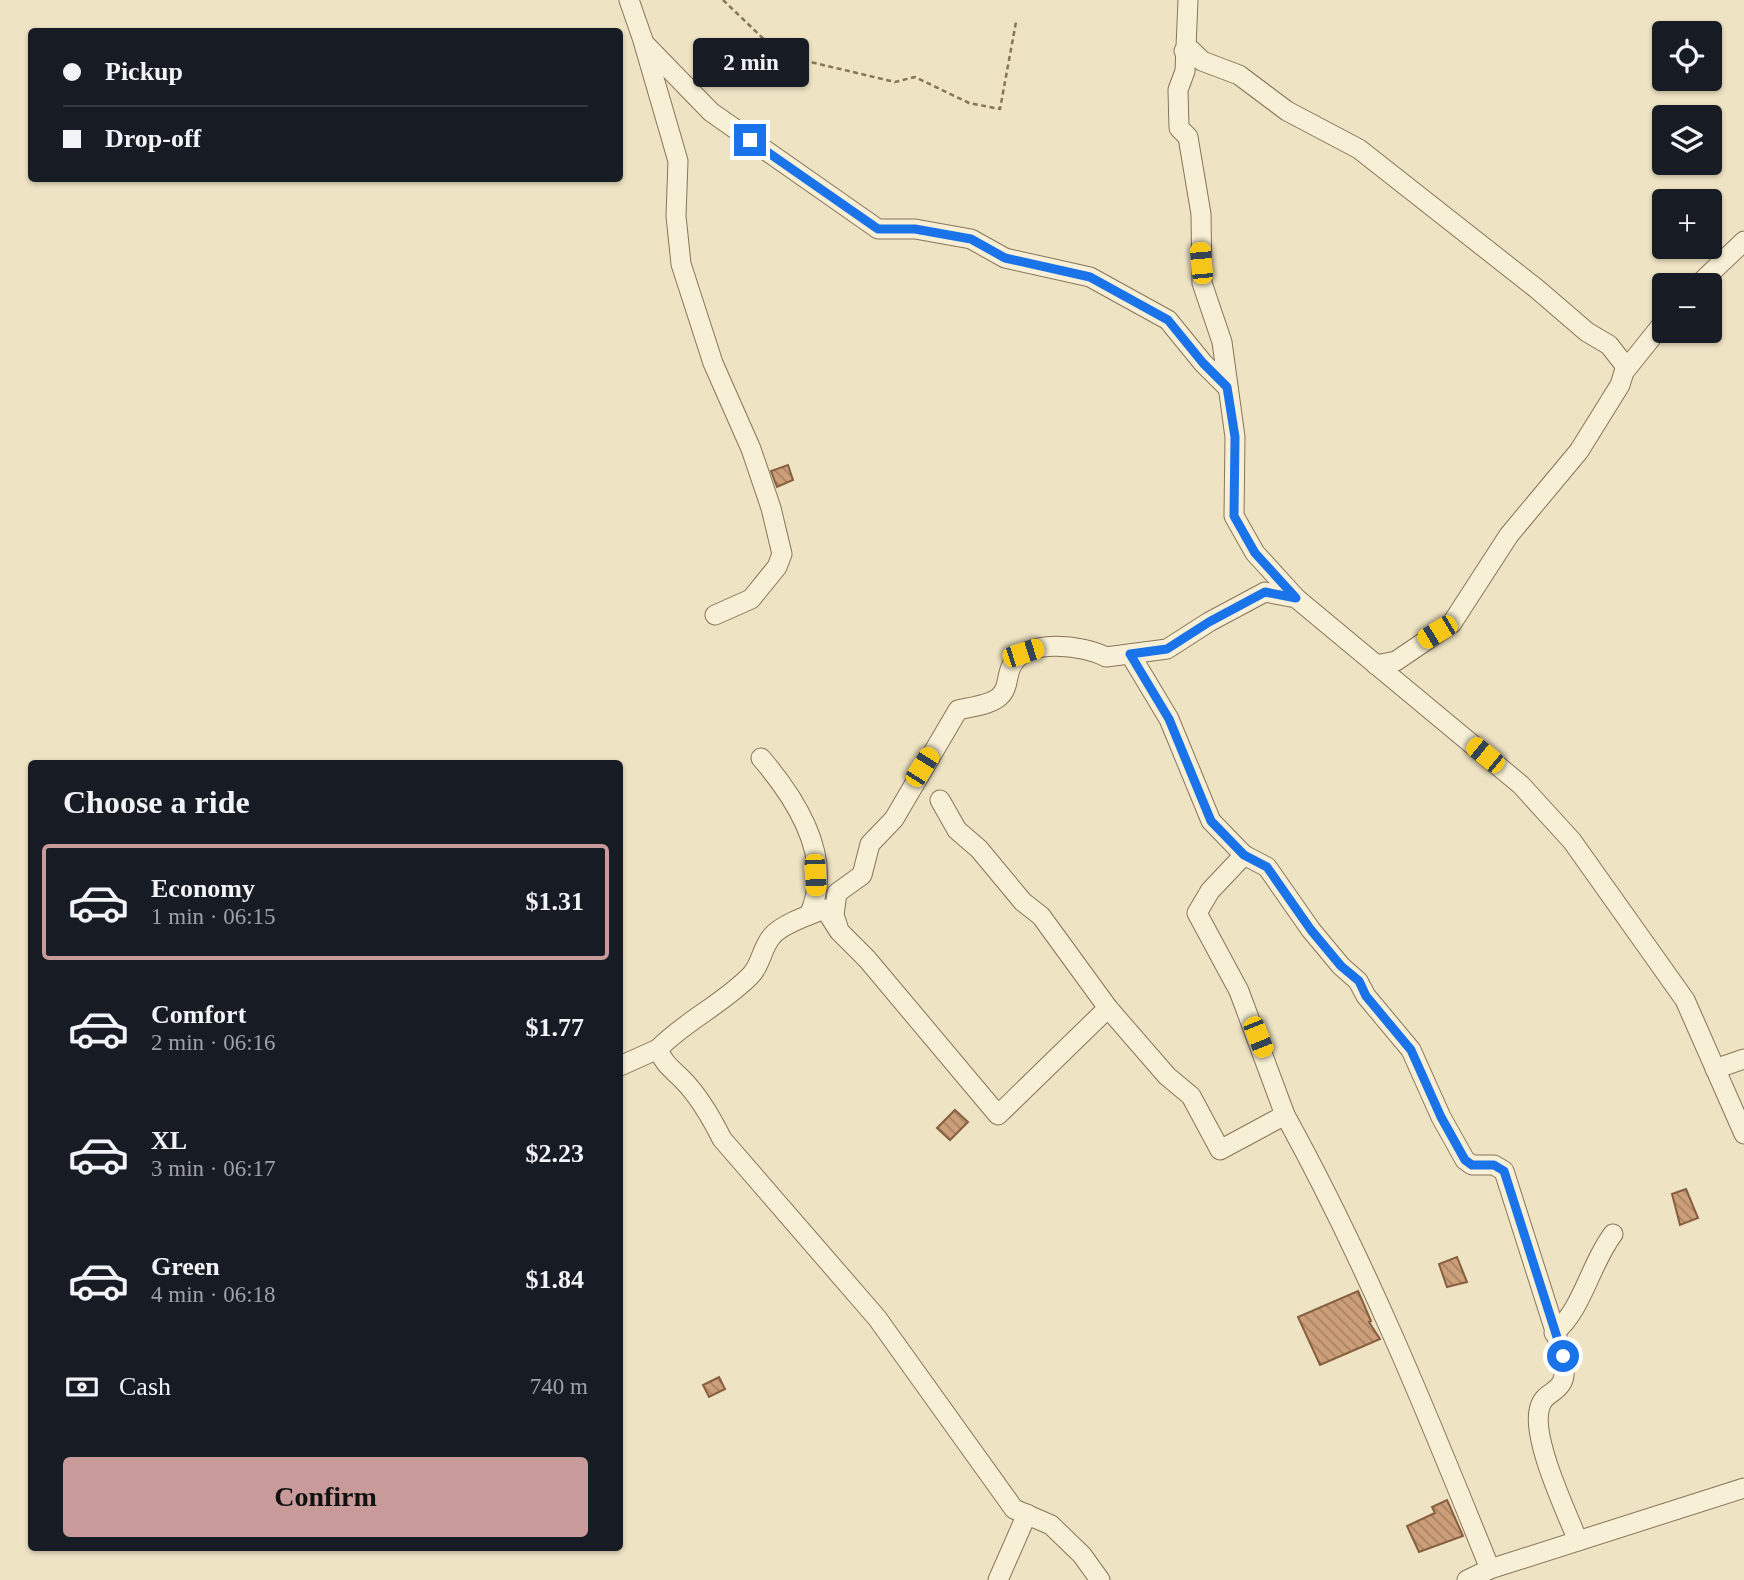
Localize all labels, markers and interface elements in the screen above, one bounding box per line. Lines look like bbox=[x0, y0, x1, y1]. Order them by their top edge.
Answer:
map controls bbox=[1652, 21, 1722, 343]
button: locate bbox=[1652, 21, 1722, 91]
callout: 2 min bbox=[692, 38, 808, 88]
text: 2 min bbox=[723, 50, 779, 75]
text: Pickup bbox=[105, 57, 183, 86]
button: layers bbox=[1652, 105, 1722, 175]
text: Drop-off bbox=[105, 124, 201, 153]
route end bbox=[734, 124, 766, 156]
button: + bbox=[1652, 189, 1722, 259]
car bbox=[1189, 241, 1214, 285]
button: − bbox=[1652, 273, 1722, 343]
car bbox=[1414, 612, 1461, 652]
car bbox=[1000, 637, 1047, 669]
car bbox=[1463, 734, 1508, 776]
car bbox=[902, 744, 943, 790]
text: Choose a ride bbox=[63, 784, 250, 820]
car bbox=[804, 853, 827, 897]
icon: car bbox=[67, 871, 130, 934]
text: Economy bbox=[151, 874, 255, 903]
text: $1.31 bbox=[526, 887, 584, 916]
text: 1 min · 06:15 bbox=[151, 904, 276, 929]
icon: car bbox=[67, 997, 130, 1060]
text: Comfort bbox=[151, 1000, 246, 1029]
text: $1.77 bbox=[526, 1013, 584, 1042]
car bbox=[1241, 1014, 1276, 1060]
text: 2 min · 06:16 bbox=[151, 1030, 276, 1055]
icon: car bbox=[67, 1123, 130, 1186]
text: XL bbox=[151, 1126, 187, 1155]
text: $2.23 bbox=[526, 1139, 584, 1168]
text: 3 min · 06:17 bbox=[151, 1156, 276, 1181]
icon: car bbox=[67, 1249, 130, 1312]
text: Green bbox=[151, 1252, 220, 1281]
text: $1.84 bbox=[526, 1265, 584, 1294]
text: 4 min · 06:18 bbox=[151, 1282, 276, 1307]
route start bbox=[1547, 1340, 1579, 1372]
icon: cash bbox=[63, 1368, 101, 1406]
text: Cash bbox=[119, 1372, 171, 1401]
text: 740 m bbox=[530, 1374, 588, 1399]
button: Confirm bbox=[63, 1457, 588, 1537]

